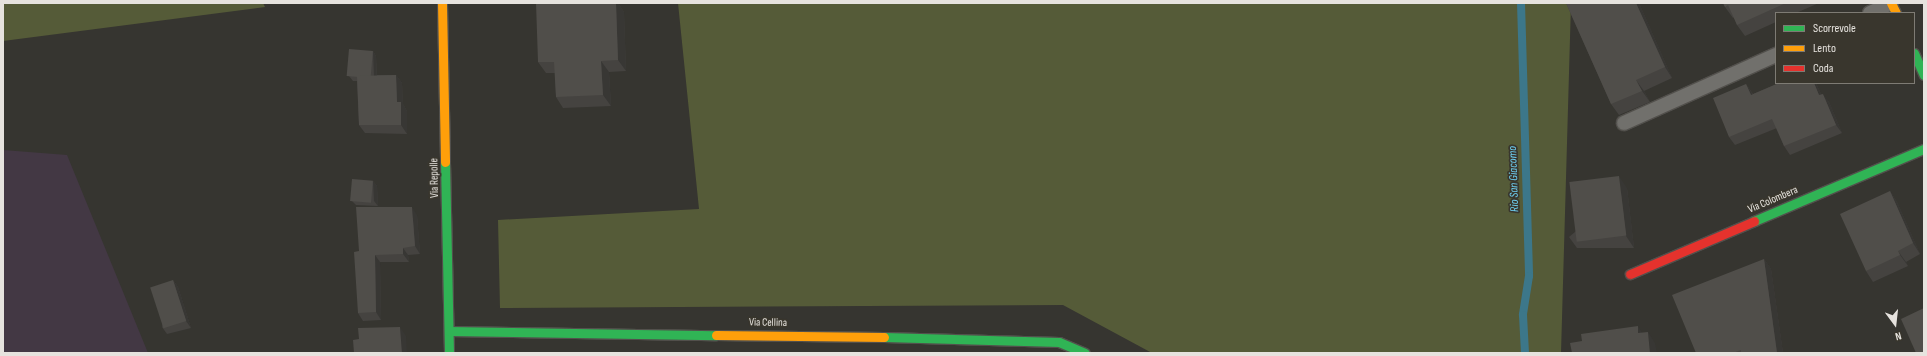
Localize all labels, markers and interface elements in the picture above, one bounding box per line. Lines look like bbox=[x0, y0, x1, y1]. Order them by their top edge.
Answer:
legend bbox=[1775, 12, 1915, 84]
text: Scorrevole bbox=[1813, 21, 1856, 36]
text: Lento bbox=[1813, 41, 1836, 56]
text: Coda bbox=[1813, 61, 1833, 76]
water label: Rio San Giacomo bbox=[1506, 146, 1522, 212]
street label: Via Repolle bbox=[428, 158, 442, 198]
street label: Via Colombera bbox=[1746, 184, 1800, 216]
north arrow bbox=[1875, 304, 1915, 344]
street label: Via Cellina bbox=[749, 316, 787, 330]
text: N bbox=[1894, 329, 1903, 343]

